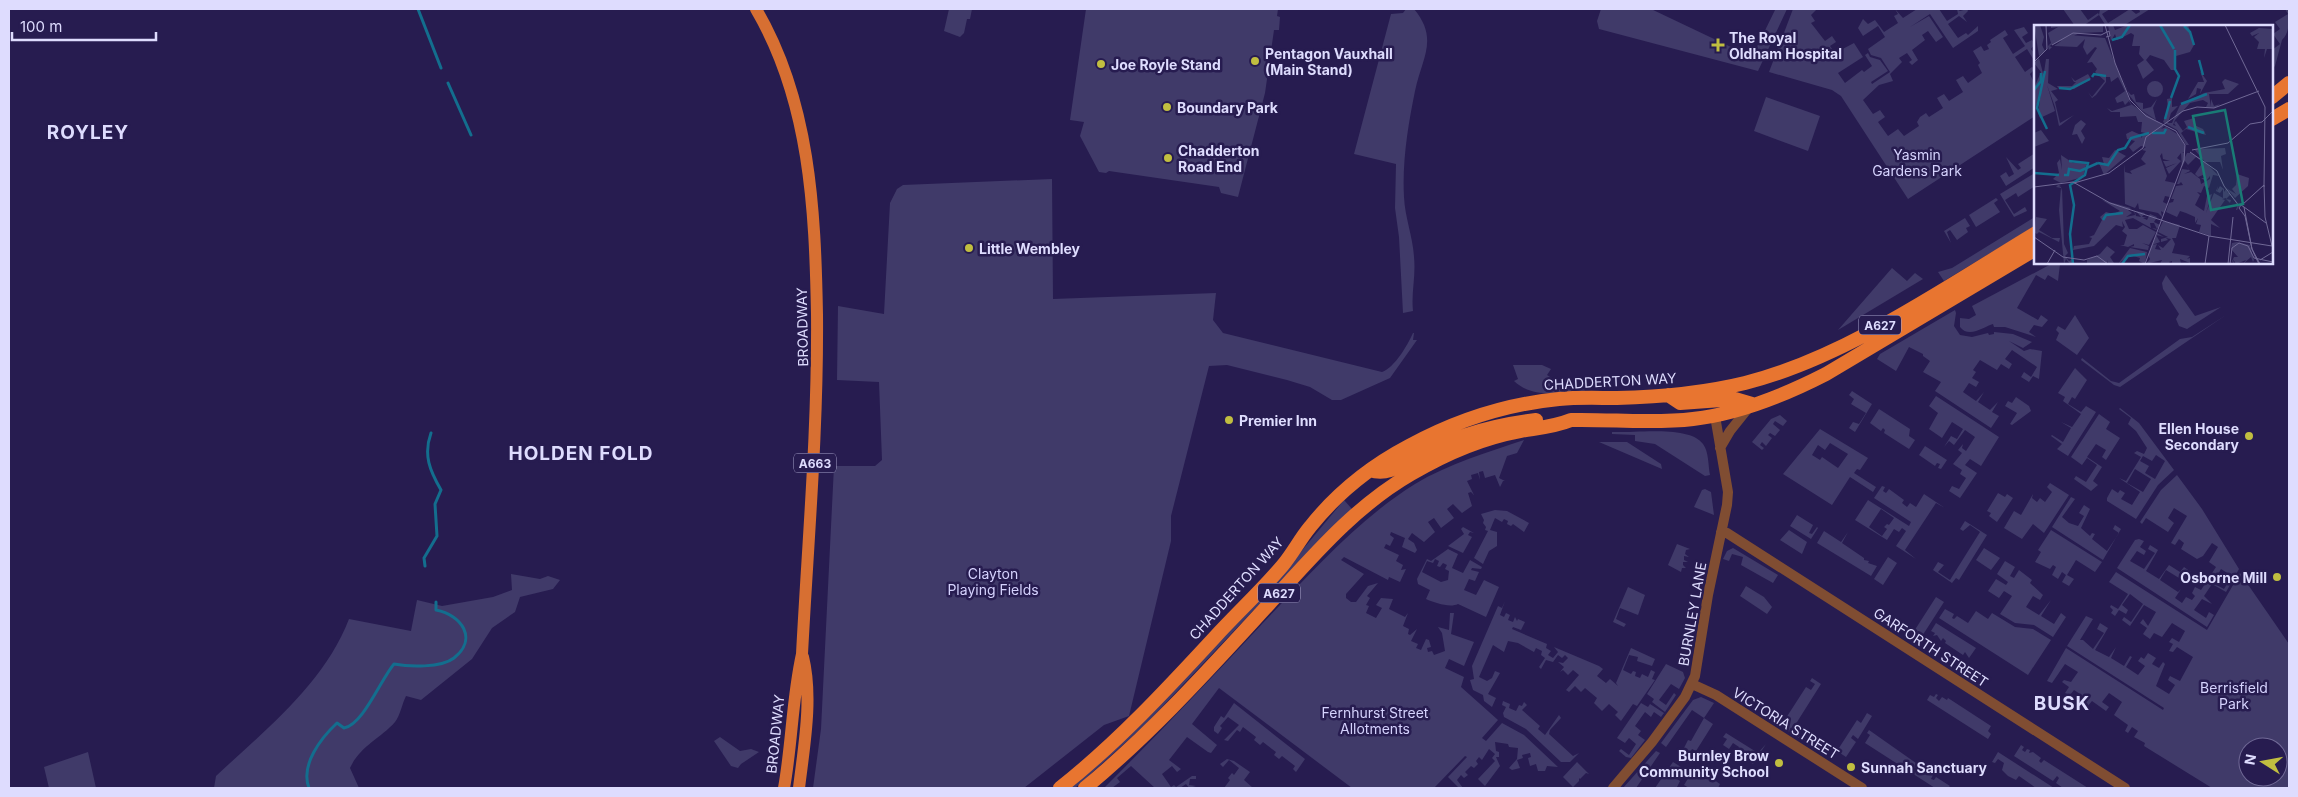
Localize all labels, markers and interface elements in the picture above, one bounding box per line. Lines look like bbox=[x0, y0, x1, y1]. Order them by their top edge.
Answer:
scale bar bbox=[12, 10, 156, 42]
text: 100 m bbox=[20, 17, 62, 36]
inset map bbox=[2034, 25, 2273, 264]
place label: The Royal Oldham Hospital bbox=[1729, 29, 1842, 62]
marker: The Royal Oldham Hospital bbox=[1711, 38, 1725, 52]
place label: Pentagon Vauxhall (Main Stand) bbox=[1265, 45, 1393, 78]
marker: Pentagon Vauxhall (Main Stand) bbox=[1249, 55, 1261, 67]
place label: Joe Royle Stand bbox=[1111, 56, 1221, 73]
marker: Joe Royle Stand bbox=[1095, 58, 1107, 70]
place label: Boundary Park bbox=[1177, 99, 1279, 116]
marker: Boundary Park bbox=[1161, 101, 1173, 113]
district label: ROYLEY bbox=[47, 121, 129, 144]
place label: Chadderton Road End bbox=[1178, 142, 1259, 175]
park label: Yasmin Gardens Park bbox=[1872, 146, 1962, 179]
marker: Chadderton Road End bbox=[1162, 152, 1174, 164]
place label: Little Wembley bbox=[979, 240, 1081, 257]
marker: Little Wembley bbox=[963, 242, 975, 254]
street label: BROADWAY bbox=[793, 287, 811, 367]
road number: A627 bbox=[1859, 316, 1901, 334]
street label: CHADDERTON WAY bbox=[1543, 369, 1677, 393]
place label: Premier Inn bbox=[1239, 412, 1317, 429]
marker: Premier Inn bbox=[1223, 414, 1235, 426]
place label: Ellen House Secondary bbox=[2159, 420, 2240, 453]
marker: Ellen House Secondary bbox=[2243, 430, 2255, 442]
district label: HOLDEN FOLD bbox=[508, 442, 654, 465]
road number: A663 bbox=[794, 453, 836, 472]
street label: CHADDERTON WAY bbox=[1185, 533, 1287, 643]
street label: BURNLEY LANE bbox=[1674, 561, 1710, 667]
park label: Clayton Playing Fields bbox=[947, 565, 1039, 598]
place label: Osborne Mill bbox=[2180, 569, 2267, 586]
marker: Osborne Mill bbox=[2271, 571, 2283, 583]
road number: A627 bbox=[1258, 584, 1300, 602]
street label: GARFORTH STREET bbox=[1871, 604, 1991, 690]
park label: Berrisfield Park bbox=[2200, 679, 2268, 712]
street label: VICTORIA STREET bbox=[1730, 683, 1842, 763]
district label: BUSK bbox=[2034, 692, 2090, 715]
street label: BROADWAY bbox=[762, 693, 788, 774]
park label: Fernhurst Street Allotments bbox=[1322, 704, 1429, 737]
north arrow bbox=[2238, 737, 2288, 787]
place label: Burnley Brow Community School bbox=[1639, 747, 1769, 780]
text: N bbox=[2240, 753, 2259, 766]
marker: Burnley Brow Community School bbox=[1773, 757, 1785, 769]
place label: Sunnah Sanctuary bbox=[1861, 759, 1988, 776]
marker: Sunnah Sanctuary bbox=[1845, 761, 1857, 773]

